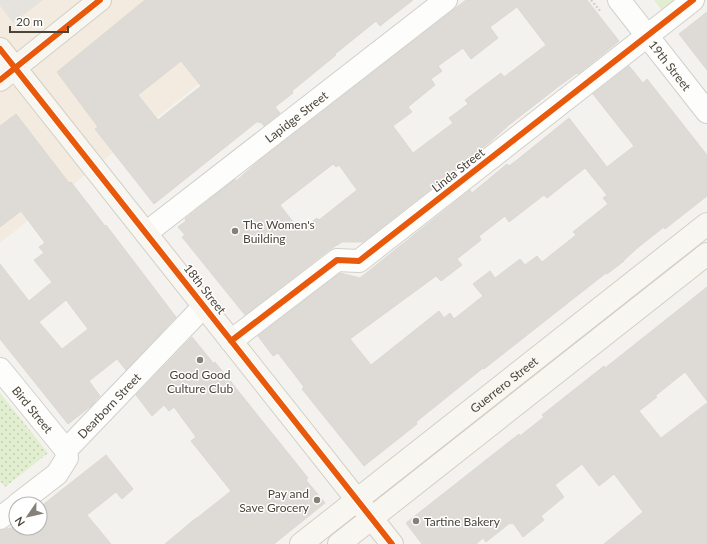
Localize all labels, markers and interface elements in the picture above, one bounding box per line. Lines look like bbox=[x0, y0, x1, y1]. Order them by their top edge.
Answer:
scale bar bbox=[10, 8, 68, 34]
text: 20 m bbox=[16, 14, 43, 29]
street label: 19th Street bbox=[646, 37, 695, 94]
street label: Lapidge Street bbox=[262, 87, 331, 146]
street label: Linda Street bbox=[429, 144, 488, 195]
place label: The Women's Building bbox=[243, 217, 315, 246]
marker: The Women's Building bbox=[230, 226, 240, 236]
street label: 18th Street bbox=[181, 261, 230, 318]
street label: Guerrero Street bbox=[467, 353, 541, 416]
marker: Good Good Culture Club bbox=[195, 355, 205, 365]
place label: Good Good Culture Club bbox=[167, 367, 233, 396]
street label: Dearborn Street bbox=[74, 369, 144, 441]
street label: Bird Street bbox=[9, 383, 57, 436]
place label: Pay and Save Grocery bbox=[239, 486, 310, 515]
marker: Pay and Save Grocery bbox=[312, 495, 322, 505]
north arrow bbox=[8, 496, 48, 536]
place label: Tartine Bakery bbox=[424, 514, 501, 529]
text: N bbox=[12, 515, 27, 529]
marker: Tartine Bakery bbox=[411, 516, 421, 526]

